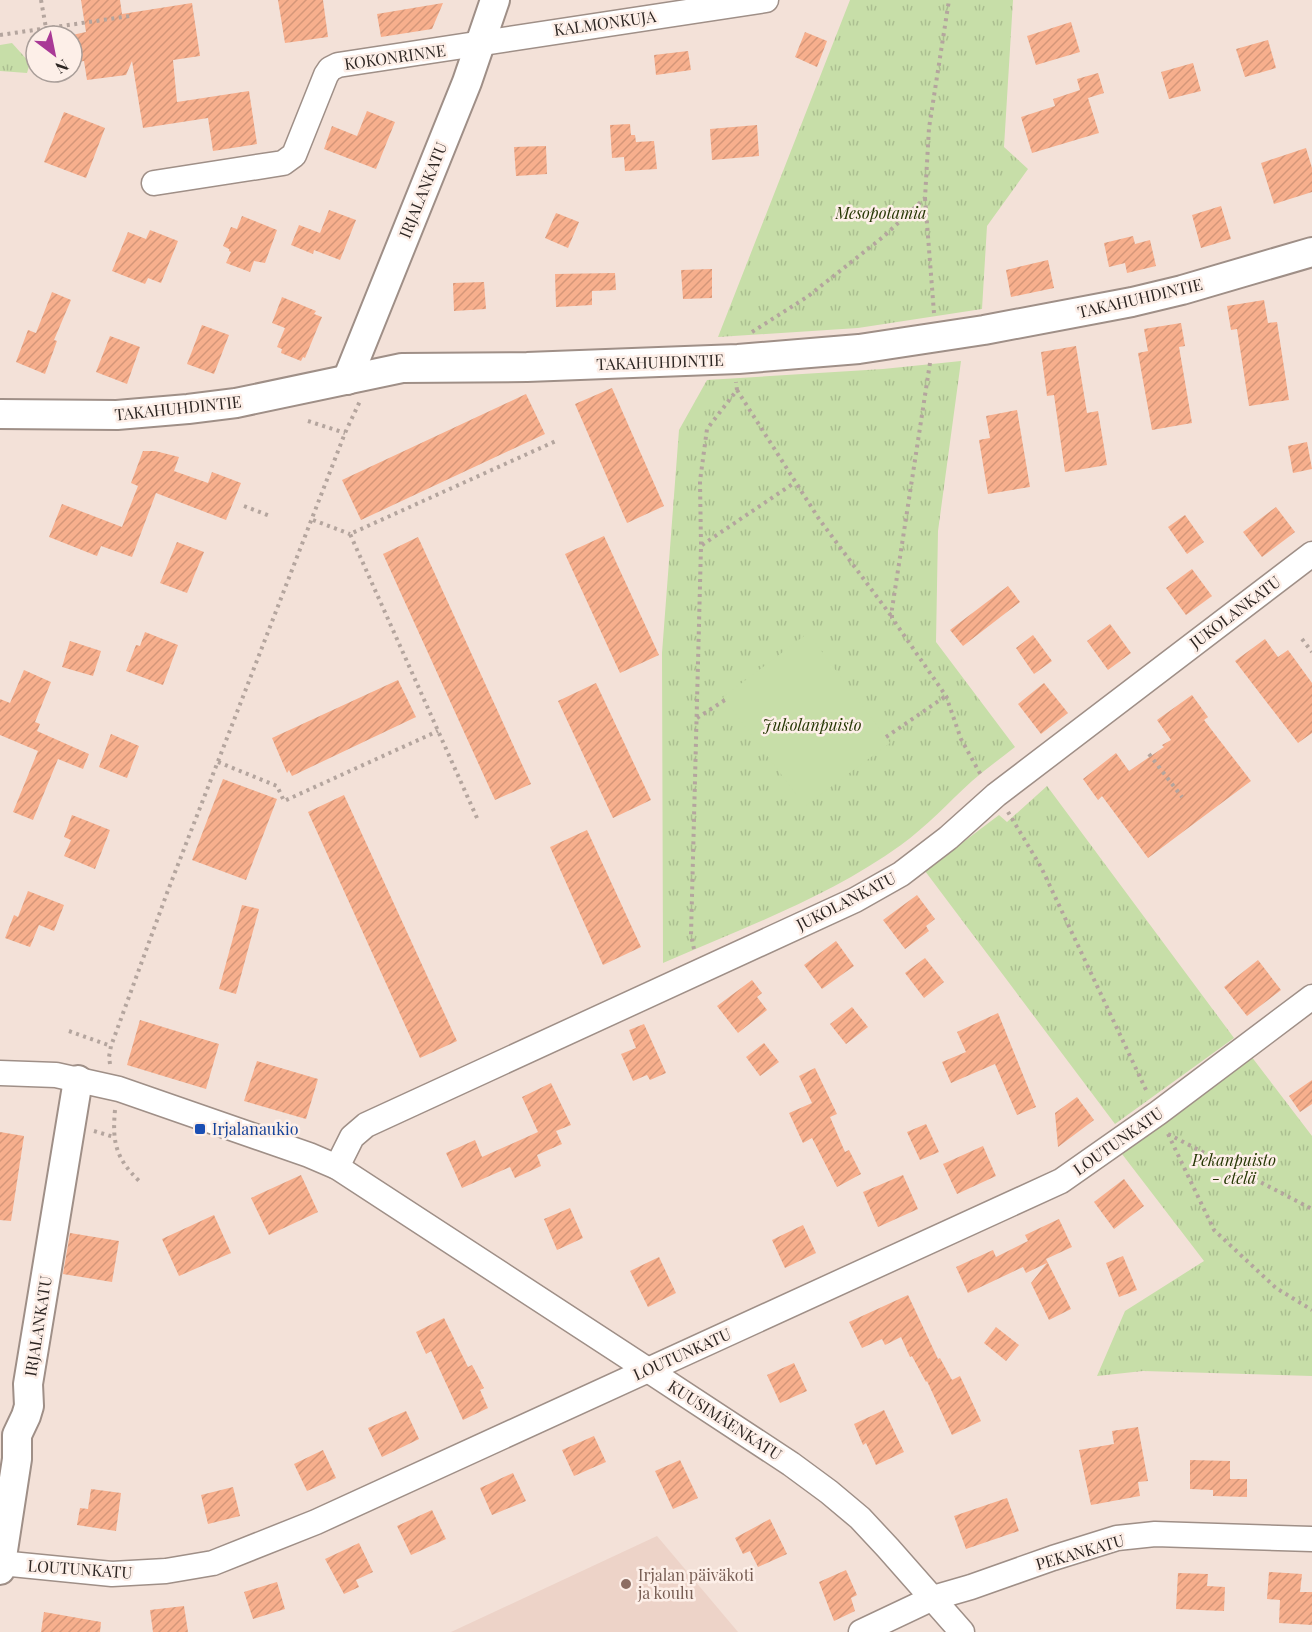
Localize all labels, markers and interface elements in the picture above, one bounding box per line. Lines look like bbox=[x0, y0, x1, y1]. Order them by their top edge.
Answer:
street label: KALMONKUJA bbox=[552, 5, 658, 40]
north arrow bbox=[24, 24, 84, 84]
street label: KOKONRINNE bbox=[343, 39, 447, 74]
text: N bbox=[51, 55, 73, 79]
street label: IRJALANKATU bbox=[394, 139, 451, 241]
park label: Mesopotamia bbox=[835, 202, 926, 223]
street label: TAKAHUHDINTIE bbox=[1075, 273, 1204, 322]
street label: TAKAHUHDINTIE bbox=[596, 349, 724, 374]
street label: TAKAHUHDINTIE bbox=[113, 390, 242, 425]
street label: JUKOLANKATU bbox=[1184, 570, 1284, 653]
park label: Jukolanpuisto bbox=[762, 714, 862, 735]
street label: JUKOLANKATU bbox=[792, 867, 899, 935]
street label: LOUTUNKATU bbox=[1069, 1102, 1167, 1179]
place label: Irjalanaukio bbox=[212, 1118, 299, 1139]
marker: Irjalanaukio bbox=[193, 1122, 207, 1136]
park label: Pekanpuisto - etelä bbox=[1191, 1149, 1276, 1188]
street label: IRJALANKATU bbox=[19, 1274, 56, 1378]
street label: LOUTUNKATU bbox=[630, 1323, 734, 1384]
street label: KUUSIMÄENKATU bbox=[664, 1375, 786, 1464]
street label: PEKANKATU bbox=[1033, 1529, 1127, 1574]
street label: LOUTUNKATU bbox=[27, 1554, 133, 1583]
place label: Irjalan päiväkoti ja koulu bbox=[637, 1564, 754, 1603]
marker: Irjalan päiväkoti ja koulu bbox=[619, 1577, 633, 1591]

